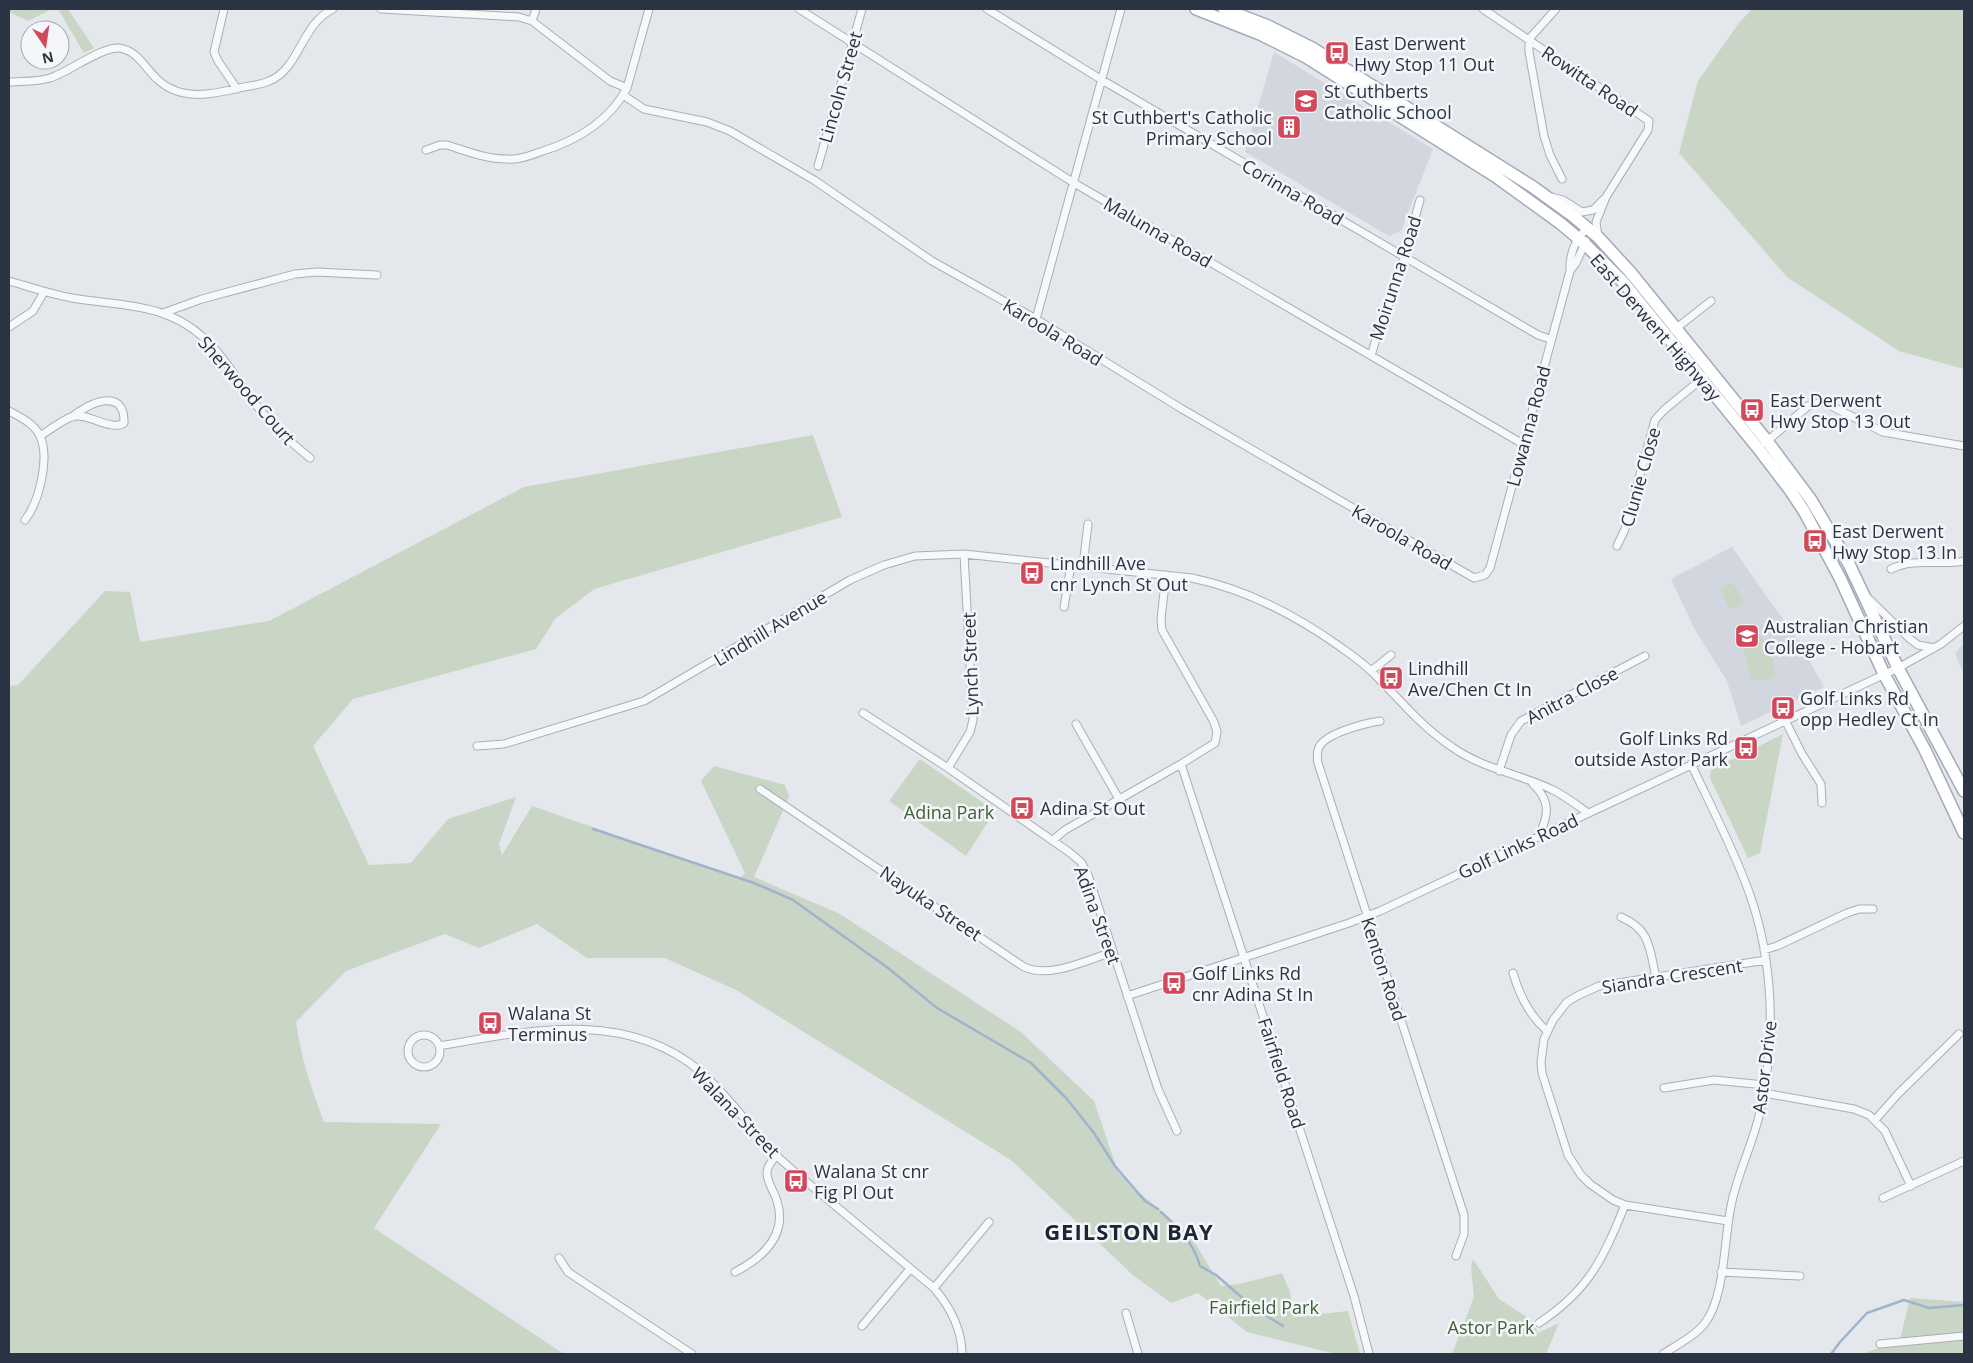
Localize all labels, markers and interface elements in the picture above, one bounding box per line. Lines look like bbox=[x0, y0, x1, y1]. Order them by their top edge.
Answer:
north arrow bbox=[20, 20, 70, 70]
street label: Lincoln Street bbox=[813, 28, 867, 146]
place label: East Derwent Hwy Stop 11 Out bbox=[1354, 31, 1494, 76]
bus stop icon: East Derwent Hwy Stop 11 Out bbox=[1324, 40, 1350, 66]
street label: Rowitta Road bbox=[1537, 40, 1643, 122]
text: N bbox=[40, 48, 56, 69]
place label: St Cuthberts Catholic School bbox=[1324, 79, 1452, 124]
school or university icon: St Cuthberts Catholic School bbox=[1293, 88, 1319, 114]
place label: St Cuthbert's Catholic Primary School bbox=[1092, 105, 1272, 150]
building icon: St Cuthbert's Catholic Primary School bbox=[1276, 114, 1302, 140]
street label: Corinna Road bbox=[1238, 153, 1348, 231]
street label: Malunna Road bbox=[1099, 191, 1217, 273]
street label: Moirunna Road bbox=[1364, 213, 1426, 343]
street label: East Derwent Highway bbox=[1585, 248, 1727, 407]
street label: Karoola Road bbox=[999, 293, 1107, 371]
street label: Sherwood Court bbox=[193, 331, 301, 449]
street label: Lowanna Road bbox=[1500, 363, 1556, 489]
place label: East Derwent Hwy Stop 13 Out bbox=[1770, 388, 1910, 433]
bus stop icon: East Derwent Hwy Stop 13 Out bbox=[1739, 397, 1765, 423]
street label: Clunie Close bbox=[1614, 424, 1666, 530]
street label: Karoola Road bbox=[1347, 499, 1457, 575]
place label: East Derwent Hwy Stop 13 In bbox=[1832, 519, 1957, 564]
bus stop icon: East Derwent Hwy Stop 13 In bbox=[1802, 528, 1828, 554]
place label: Lindhill Ave cnr Lynch St Out bbox=[1050, 551, 1188, 596]
bus stop icon: Lindhill Ave cnr Lynch St Out bbox=[1019, 560, 1045, 586]
street label: Lindhill Avenue bbox=[709, 585, 831, 671]
street label: Lynch Street bbox=[956, 612, 984, 716]
place label: Australian Christian College - Hobart bbox=[1764, 614, 1928, 659]
school or university icon: Australian Christian College - Hobart bbox=[1734, 623, 1760, 649]
place label: Lindhill Ave/Chen Ct In bbox=[1408, 656, 1532, 701]
street label: Anitra Close bbox=[1522, 661, 1622, 729]
bus stop icon: Lindhill Ave/Chen Ct In bbox=[1378, 665, 1404, 691]
place label: Golf Links Rd opp Hedley Ct In bbox=[1800, 686, 1939, 731]
bus stop icon: Golf Links Rd opp Hedley Ct In bbox=[1770, 695, 1796, 721]
place label: Golf Links Rd outside Astor Park bbox=[1574, 726, 1729, 771]
bus stop icon: Golf Links Rd outside Astor Park bbox=[1733, 735, 1759, 761]
bus stop icon: Adina St Out bbox=[1009, 795, 1035, 821]
place label: Adina St Out bbox=[1040, 796, 1145, 820]
park label: Adina Park bbox=[904, 800, 995, 824]
street label: Golf Links Road bbox=[1454, 808, 1582, 884]
street label: Nayuka Street bbox=[875, 860, 987, 946]
street label: Adina Street bbox=[1069, 863, 1127, 967]
street label: Kenton Road bbox=[1356, 914, 1412, 1024]
street label: Siandra Crescent bbox=[1600, 953, 1744, 999]
place label: Golf Links Rd cnr Adina St In bbox=[1192, 961, 1313, 1006]
bus stop icon: Golf Links Rd cnr Adina St In bbox=[1161, 970, 1187, 996]
place label: Walana St Terminus bbox=[508, 1001, 591, 1046]
bus stop icon: Walana St Terminus bbox=[477, 1010, 503, 1036]
street label: Fairfield Road bbox=[1253, 1015, 1311, 1131]
street label: Astor Drive bbox=[1746, 1019, 1782, 1115]
street label: Walana Street bbox=[687, 1062, 785, 1162]
place label: Walana St cnr Fig Pl Out bbox=[814, 1159, 930, 1204]
bus stop icon: Walana St cnr Fig Pl Out bbox=[783, 1168, 809, 1194]
district label: GEILSTON BAY bbox=[1044, 1216, 1214, 1246]
park label: Fairfield Park bbox=[1209, 1295, 1319, 1319]
park label: Astor Park bbox=[1448, 1315, 1535, 1339]

